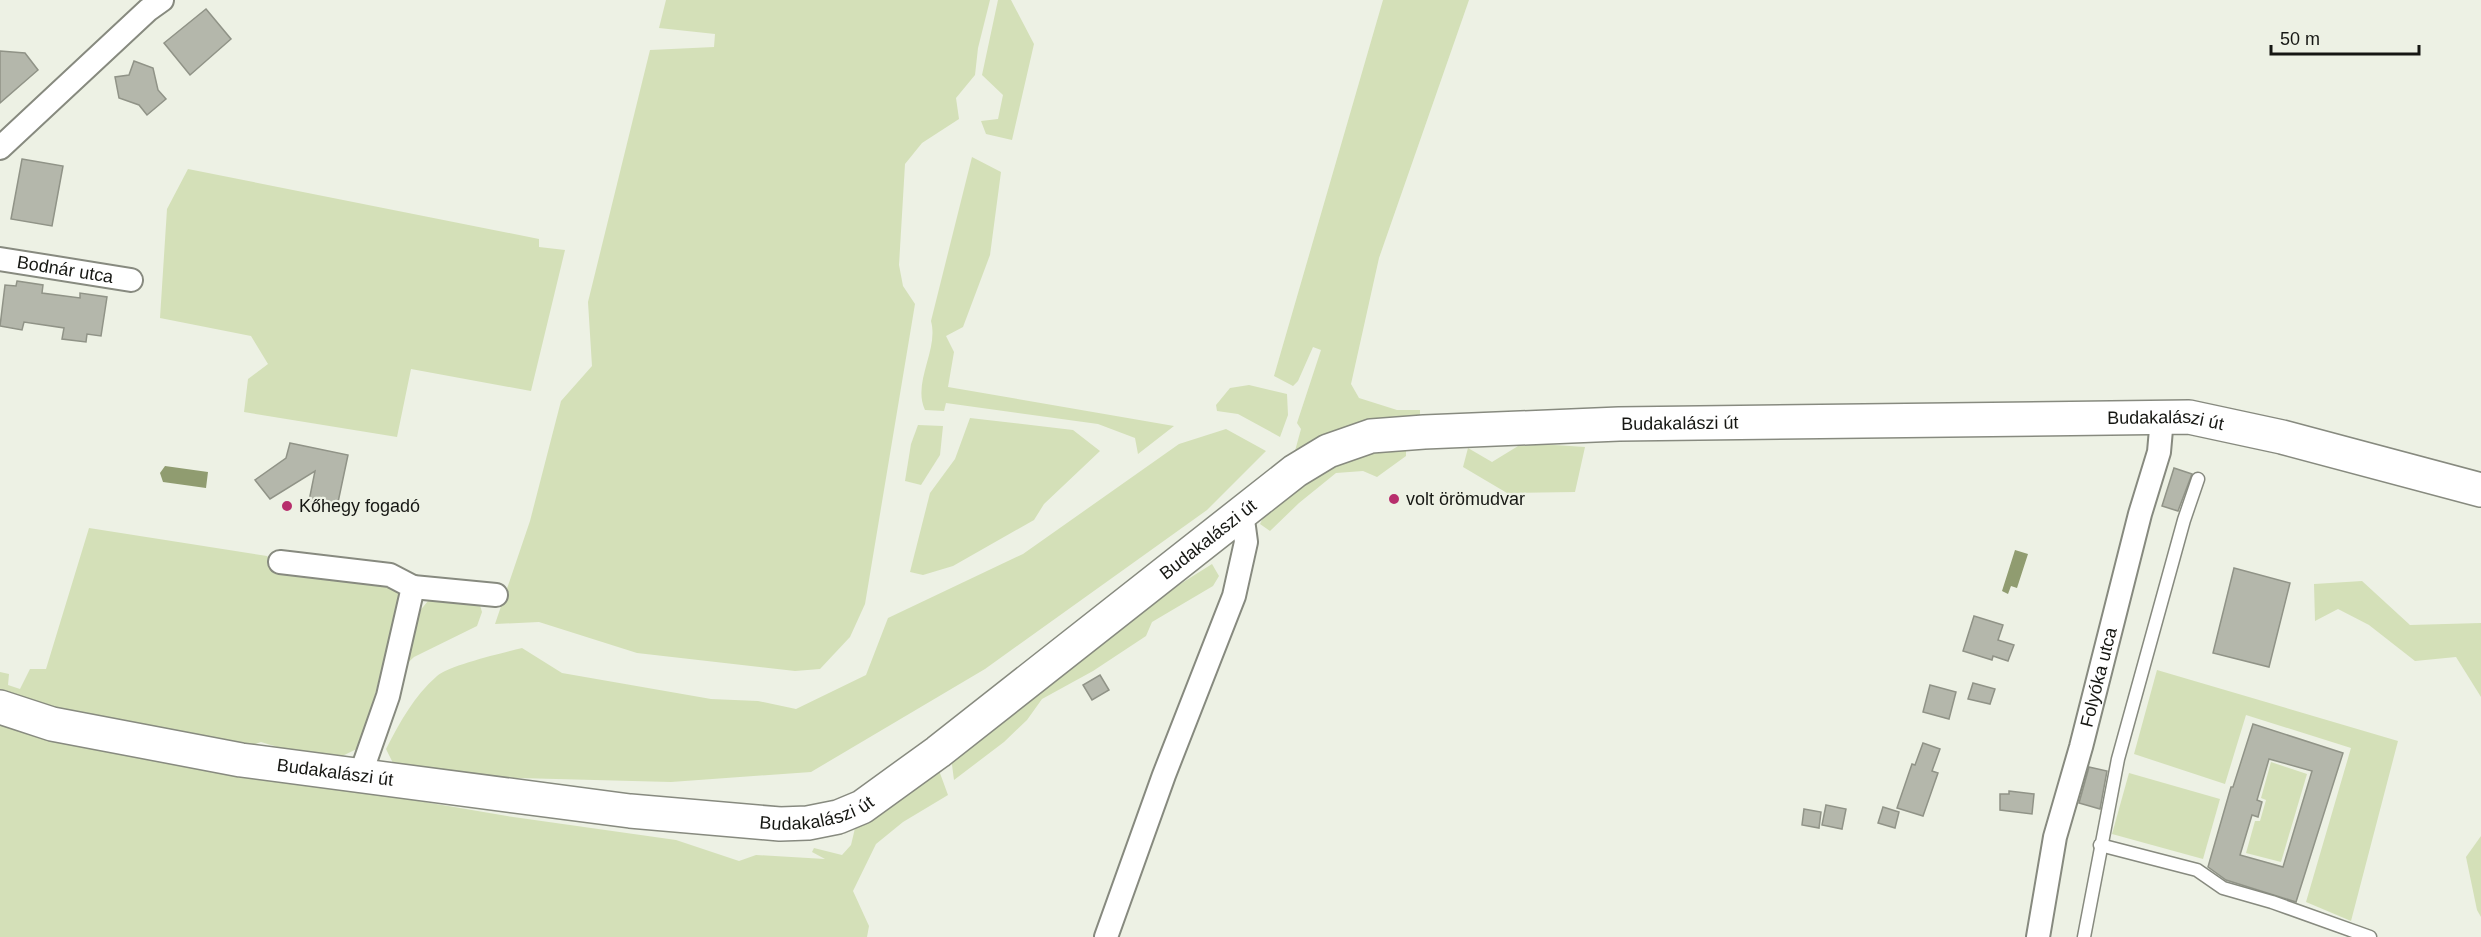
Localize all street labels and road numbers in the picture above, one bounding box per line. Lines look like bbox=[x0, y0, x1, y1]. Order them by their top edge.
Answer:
street label: Bodnár utca bbox=[16, 252, 116, 287]
street label: Budakalászi út bbox=[2107, 407, 2226, 434]
street label: Budakalászi út bbox=[1621, 413, 1738, 434]
street label: Budakalászi út bbox=[1156, 495, 1260, 584]
street label: Folyóka utca bbox=[2076, 624, 2121, 729]
street label: Budakalászi út bbox=[276, 755, 394, 790]
street label: Budakalászi út bbox=[759, 792, 878, 834]

